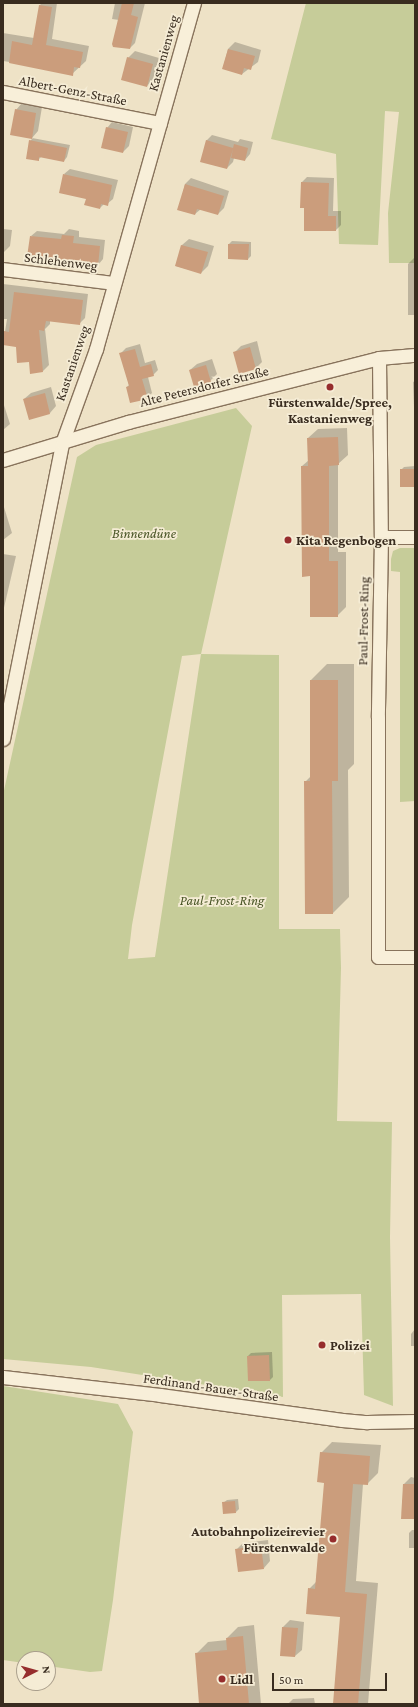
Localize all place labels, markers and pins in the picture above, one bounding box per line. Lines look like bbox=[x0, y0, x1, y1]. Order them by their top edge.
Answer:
marker: Fürstenwalde/Spree, Kastanienweg bbox=[325, 382, 335, 392]
place label: Fürstenwalde/Spree, Kastanienweg bbox=[268, 394, 392, 426]
place label: Kita Regenbogen bbox=[296, 532, 396, 548]
marker: Kita Regenbogen bbox=[283, 535, 293, 545]
place label: Polizei bbox=[330, 1337, 370, 1353]
marker: Polizei bbox=[317, 1340, 327, 1350]
place label: Autobahnpolizeirevier Fürstenwalde bbox=[191, 1523, 325, 1556]
marker: Autobahnpolizeirevier Fürstenwalde bbox=[328, 1534, 338, 1544]
place label: Lidl bbox=[230, 1671, 253, 1687]
marker: Lidl bbox=[217, 1674, 227, 1684]

